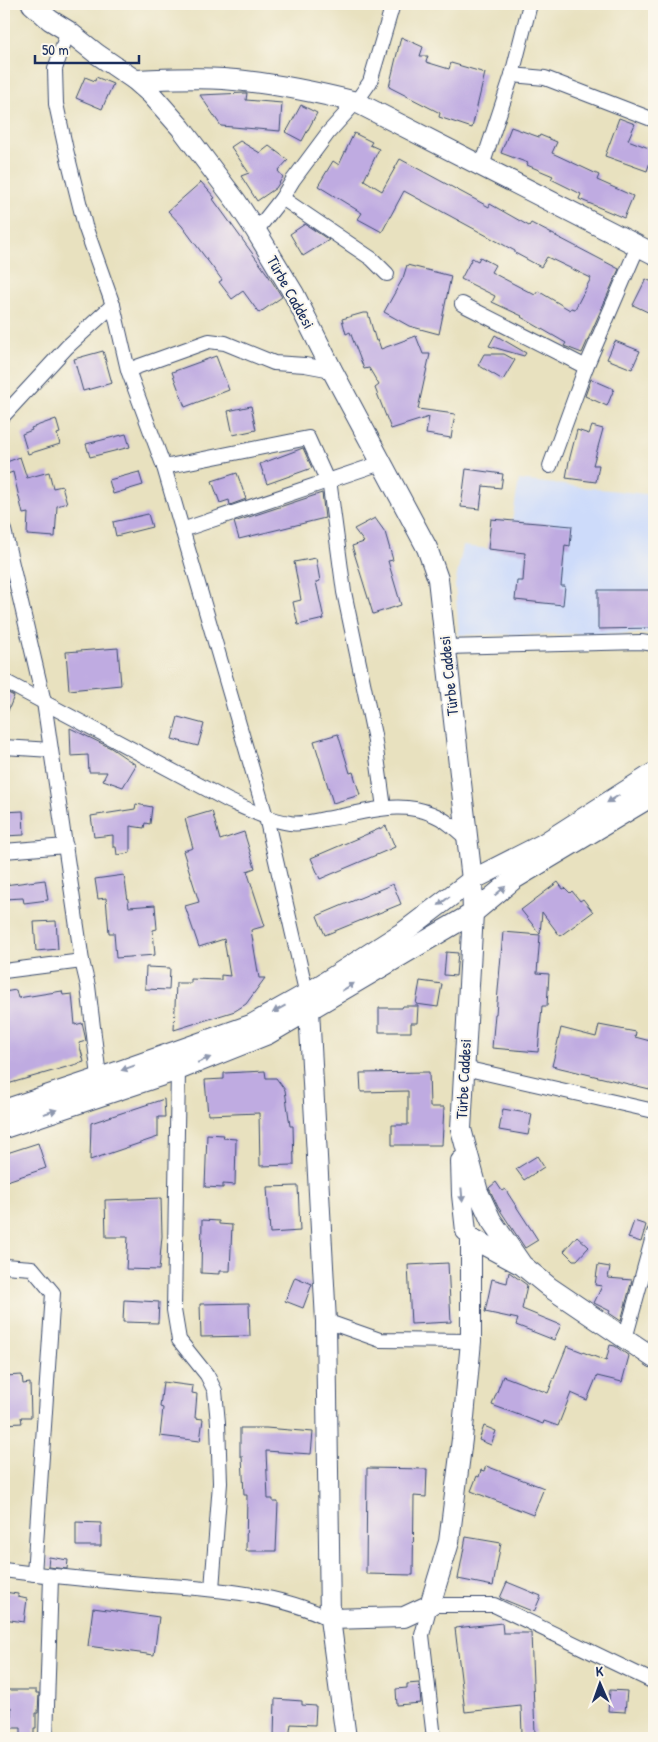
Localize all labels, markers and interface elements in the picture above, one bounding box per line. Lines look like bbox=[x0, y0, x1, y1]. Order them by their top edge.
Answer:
scale bar bbox=[35, 32, 139, 64]
text: 50 m bbox=[42, 39, 69, 60]
street label: Türbe Caddesi bbox=[262, 252, 320, 332]
street label: Türbe Caddesi bbox=[433, 635, 463, 717]
one-way arrow bbox=[607, 795, 620, 804]
one-way arrow bbox=[493, 885, 506, 896]
one-way arrow bbox=[438, 895, 451, 906]
one-way arrow bbox=[342, 982, 355, 991]
one-way arrow bbox=[272, 1005, 287, 1013]
street label: Türbe Caddesi bbox=[450, 1038, 476, 1120]
one-way arrow bbox=[197, 1056, 212, 1064]
one-way arrow bbox=[121, 1065, 136, 1072]
one-way arrow bbox=[43, 1108, 58, 1116]
one-way arrow bbox=[458, 1188, 466, 1204]
north arrow bbox=[576, 1660, 626, 1710]
text: K bbox=[596, 1661, 604, 1680]

